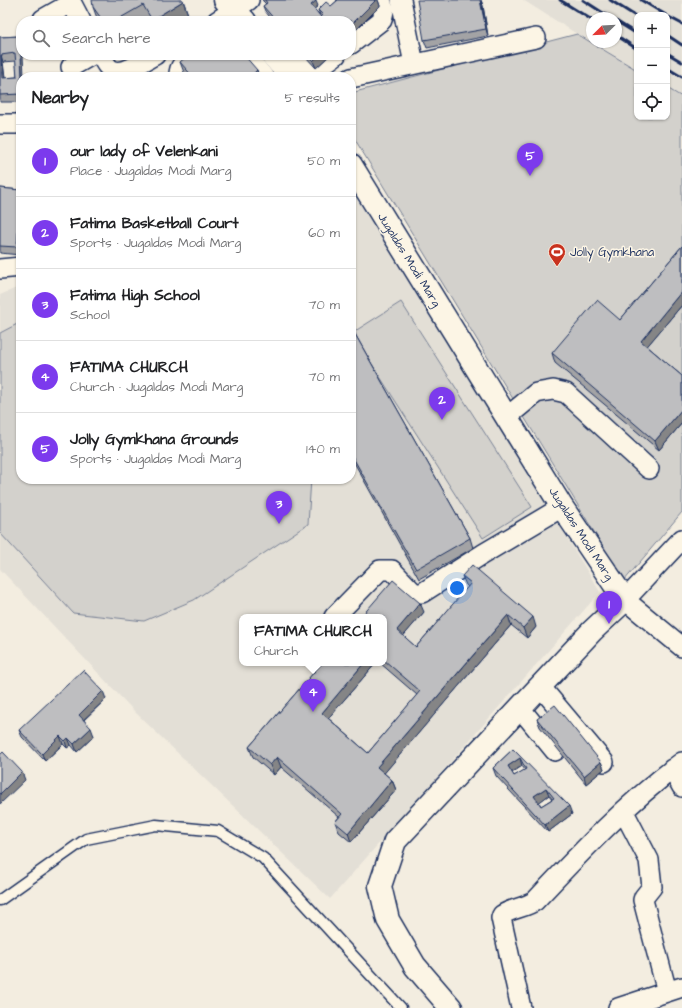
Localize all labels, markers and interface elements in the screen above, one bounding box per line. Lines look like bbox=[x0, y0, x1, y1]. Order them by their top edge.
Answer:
north arrow bbox=[586, 12, 622, 48]
map controls bbox=[634, 12, 670, 120]
button: + bbox=[634, 12, 670, 48]
search box bbox=[16, 16, 356, 60]
icon: search bbox=[30, 27, 52, 49]
text: Search here bbox=[62, 28, 151, 49]
button: − bbox=[634, 48, 670, 84]
button: locate bbox=[634, 84, 670, 120]
text: Nearby bbox=[32, 86, 89, 110]
text: 5 results bbox=[284, 89, 340, 107]
text: our lady of Velenkani bbox=[70, 141, 218, 162]
pin: 5 bbox=[517, 143, 543, 176]
text: 1 bbox=[44, 152, 46, 170]
text: 50 m bbox=[307, 152, 340, 170]
text: Place · Jugaldas Modi Marg bbox=[70, 162, 231, 180]
street label: Jugaldas Modi Marg bbox=[372, 210, 445, 311]
text: Fatima Basketball Court bbox=[70, 213, 239, 234]
text: 2 bbox=[41, 224, 49, 242]
text: 60 m bbox=[308, 224, 340, 242]
text: Sports · Jugaldas Modi Marg bbox=[70, 234, 241, 252]
sports icon: Jolly Gymkhana bbox=[547, 242, 567, 267]
place label: Jolly Gymkhana bbox=[570, 244, 654, 262]
text: Fatima High School bbox=[70, 285, 200, 306]
text: 3 bbox=[42, 296, 48, 314]
text: 70 m bbox=[308, 296, 340, 314]
text: School bbox=[70, 306, 110, 324]
text: FATIMA CHURCH bbox=[70, 357, 188, 378]
text: 4 bbox=[41, 368, 49, 386]
text: 70 m bbox=[308, 368, 340, 386]
text: Church · Jugaldas Modi Marg bbox=[70, 378, 243, 396]
pin: 2 bbox=[429, 387, 455, 420]
text: Jolly Gymkhana Grounds bbox=[70, 429, 238, 450]
text: 5 bbox=[40, 440, 50, 458]
text: 140 m bbox=[306, 440, 340, 458]
text: Sports · Jugaldas Modi Marg bbox=[70, 450, 241, 468]
street label: Jugaldas Modi Marg bbox=[544, 484, 618, 584]
pin: 3 bbox=[266, 491, 292, 524]
your location bbox=[447, 578, 467, 598]
pin: 1 bbox=[596, 591, 622, 624]
popup bbox=[239, 614, 387, 666]
text: FATIMA CHURCH bbox=[254, 621, 372, 642]
text: Church bbox=[254, 642, 298, 660]
pin: 4 bbox=[300, 679, 326, 712]

